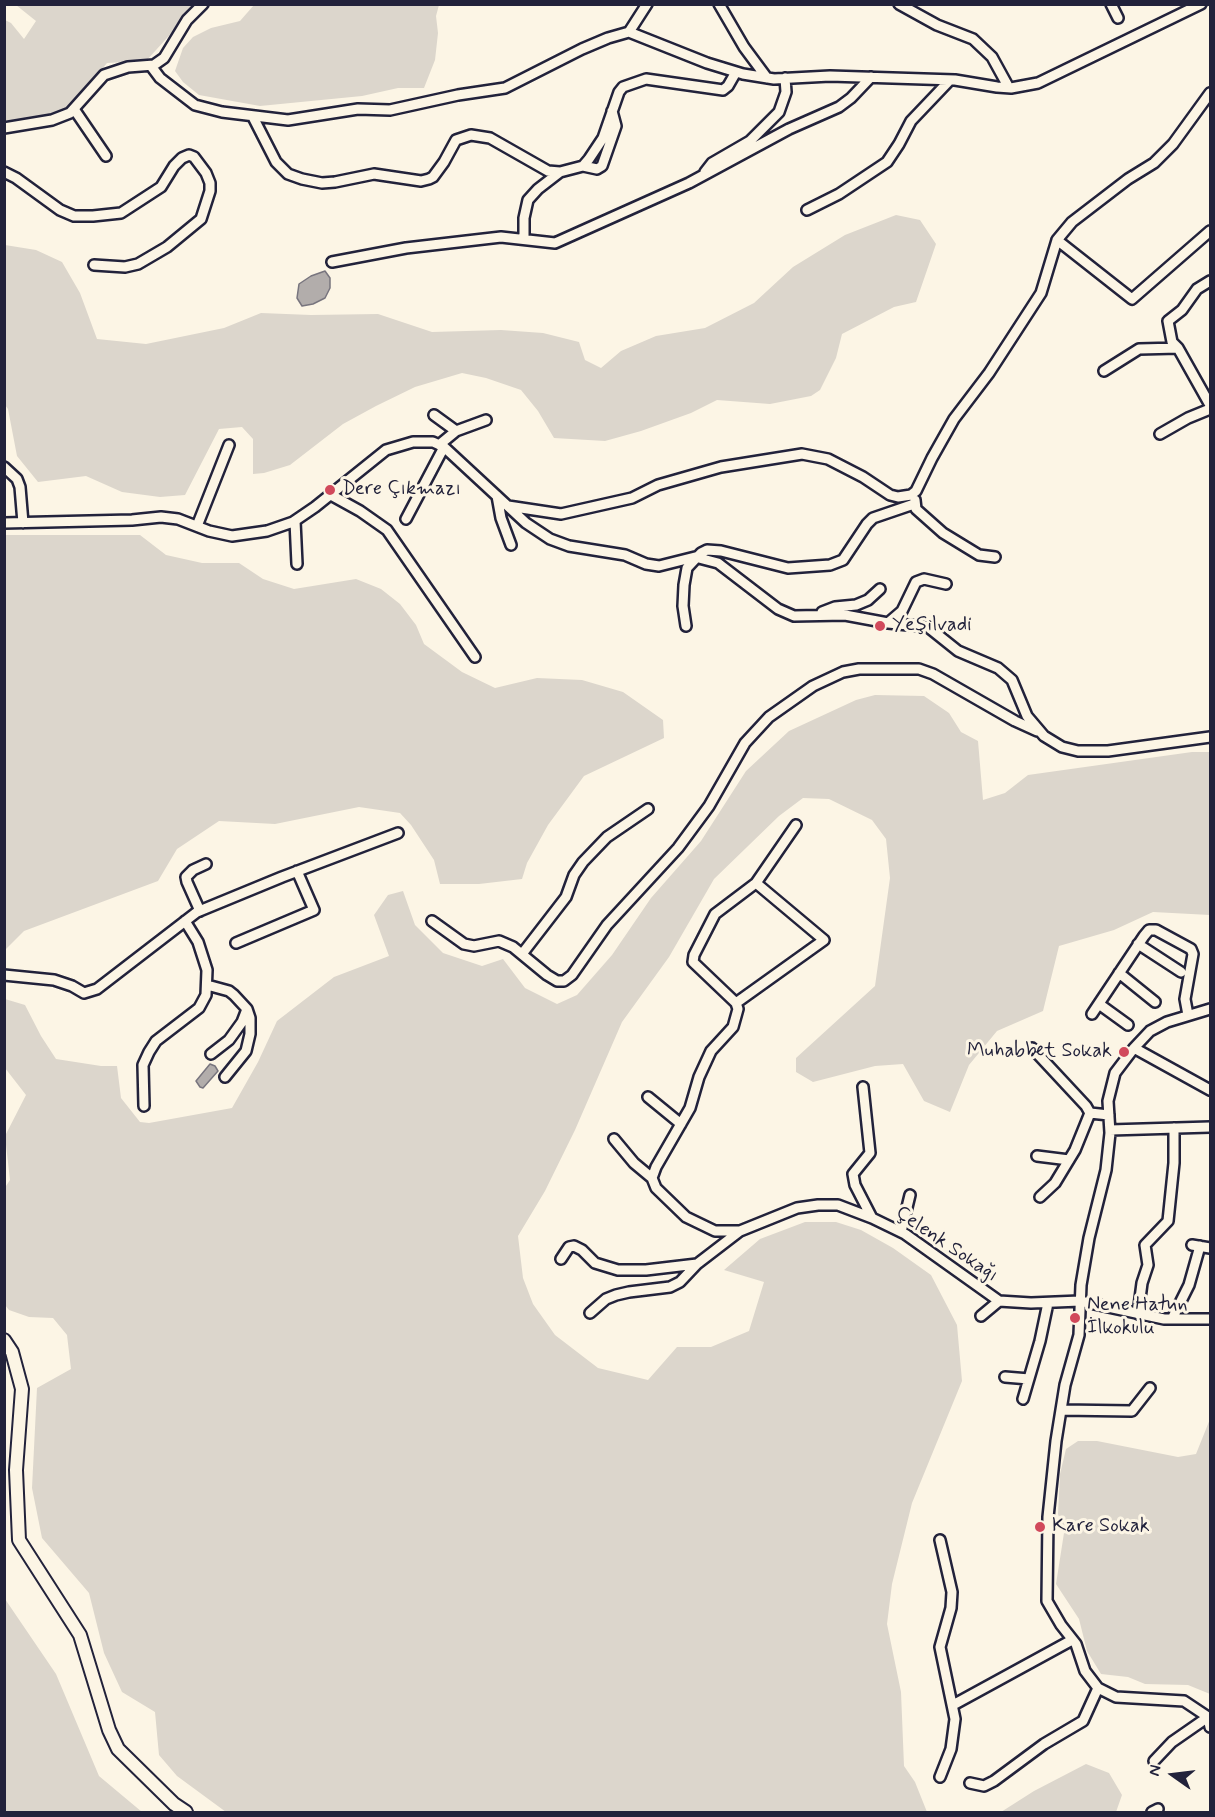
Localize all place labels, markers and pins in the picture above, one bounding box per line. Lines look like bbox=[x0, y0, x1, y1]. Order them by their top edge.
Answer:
place label: Dere Çıkmazı bbox=[342, 478, 461, 502]
marker: Dere Çıkmazı bbox=[323, 483, 337, 497]
place label: Yeşilvadi bbox=[892, 614, 972, 638]
marker: Yeşilvadi bbox=[873, 619, 887, 633]
place label: Muhabbet Sokak bbox=[967, 1040, 1112, 1064]
marker: Muhabbet Sokak bbox=[1117, 1045, 1131, 1059]
place label: Nene Hatun İlkokulu bbox=[1087, 1294, 1188, 1341]
marker: Nene Hatun İlkokulu bbox=[1068, 1311, 1082, 1325]
place label: Kare Sokak bbox=[1052, 1515, 1150, 1539]
marker: Kare Sokak bbox=[1033, 1520, 1047, 1534]

